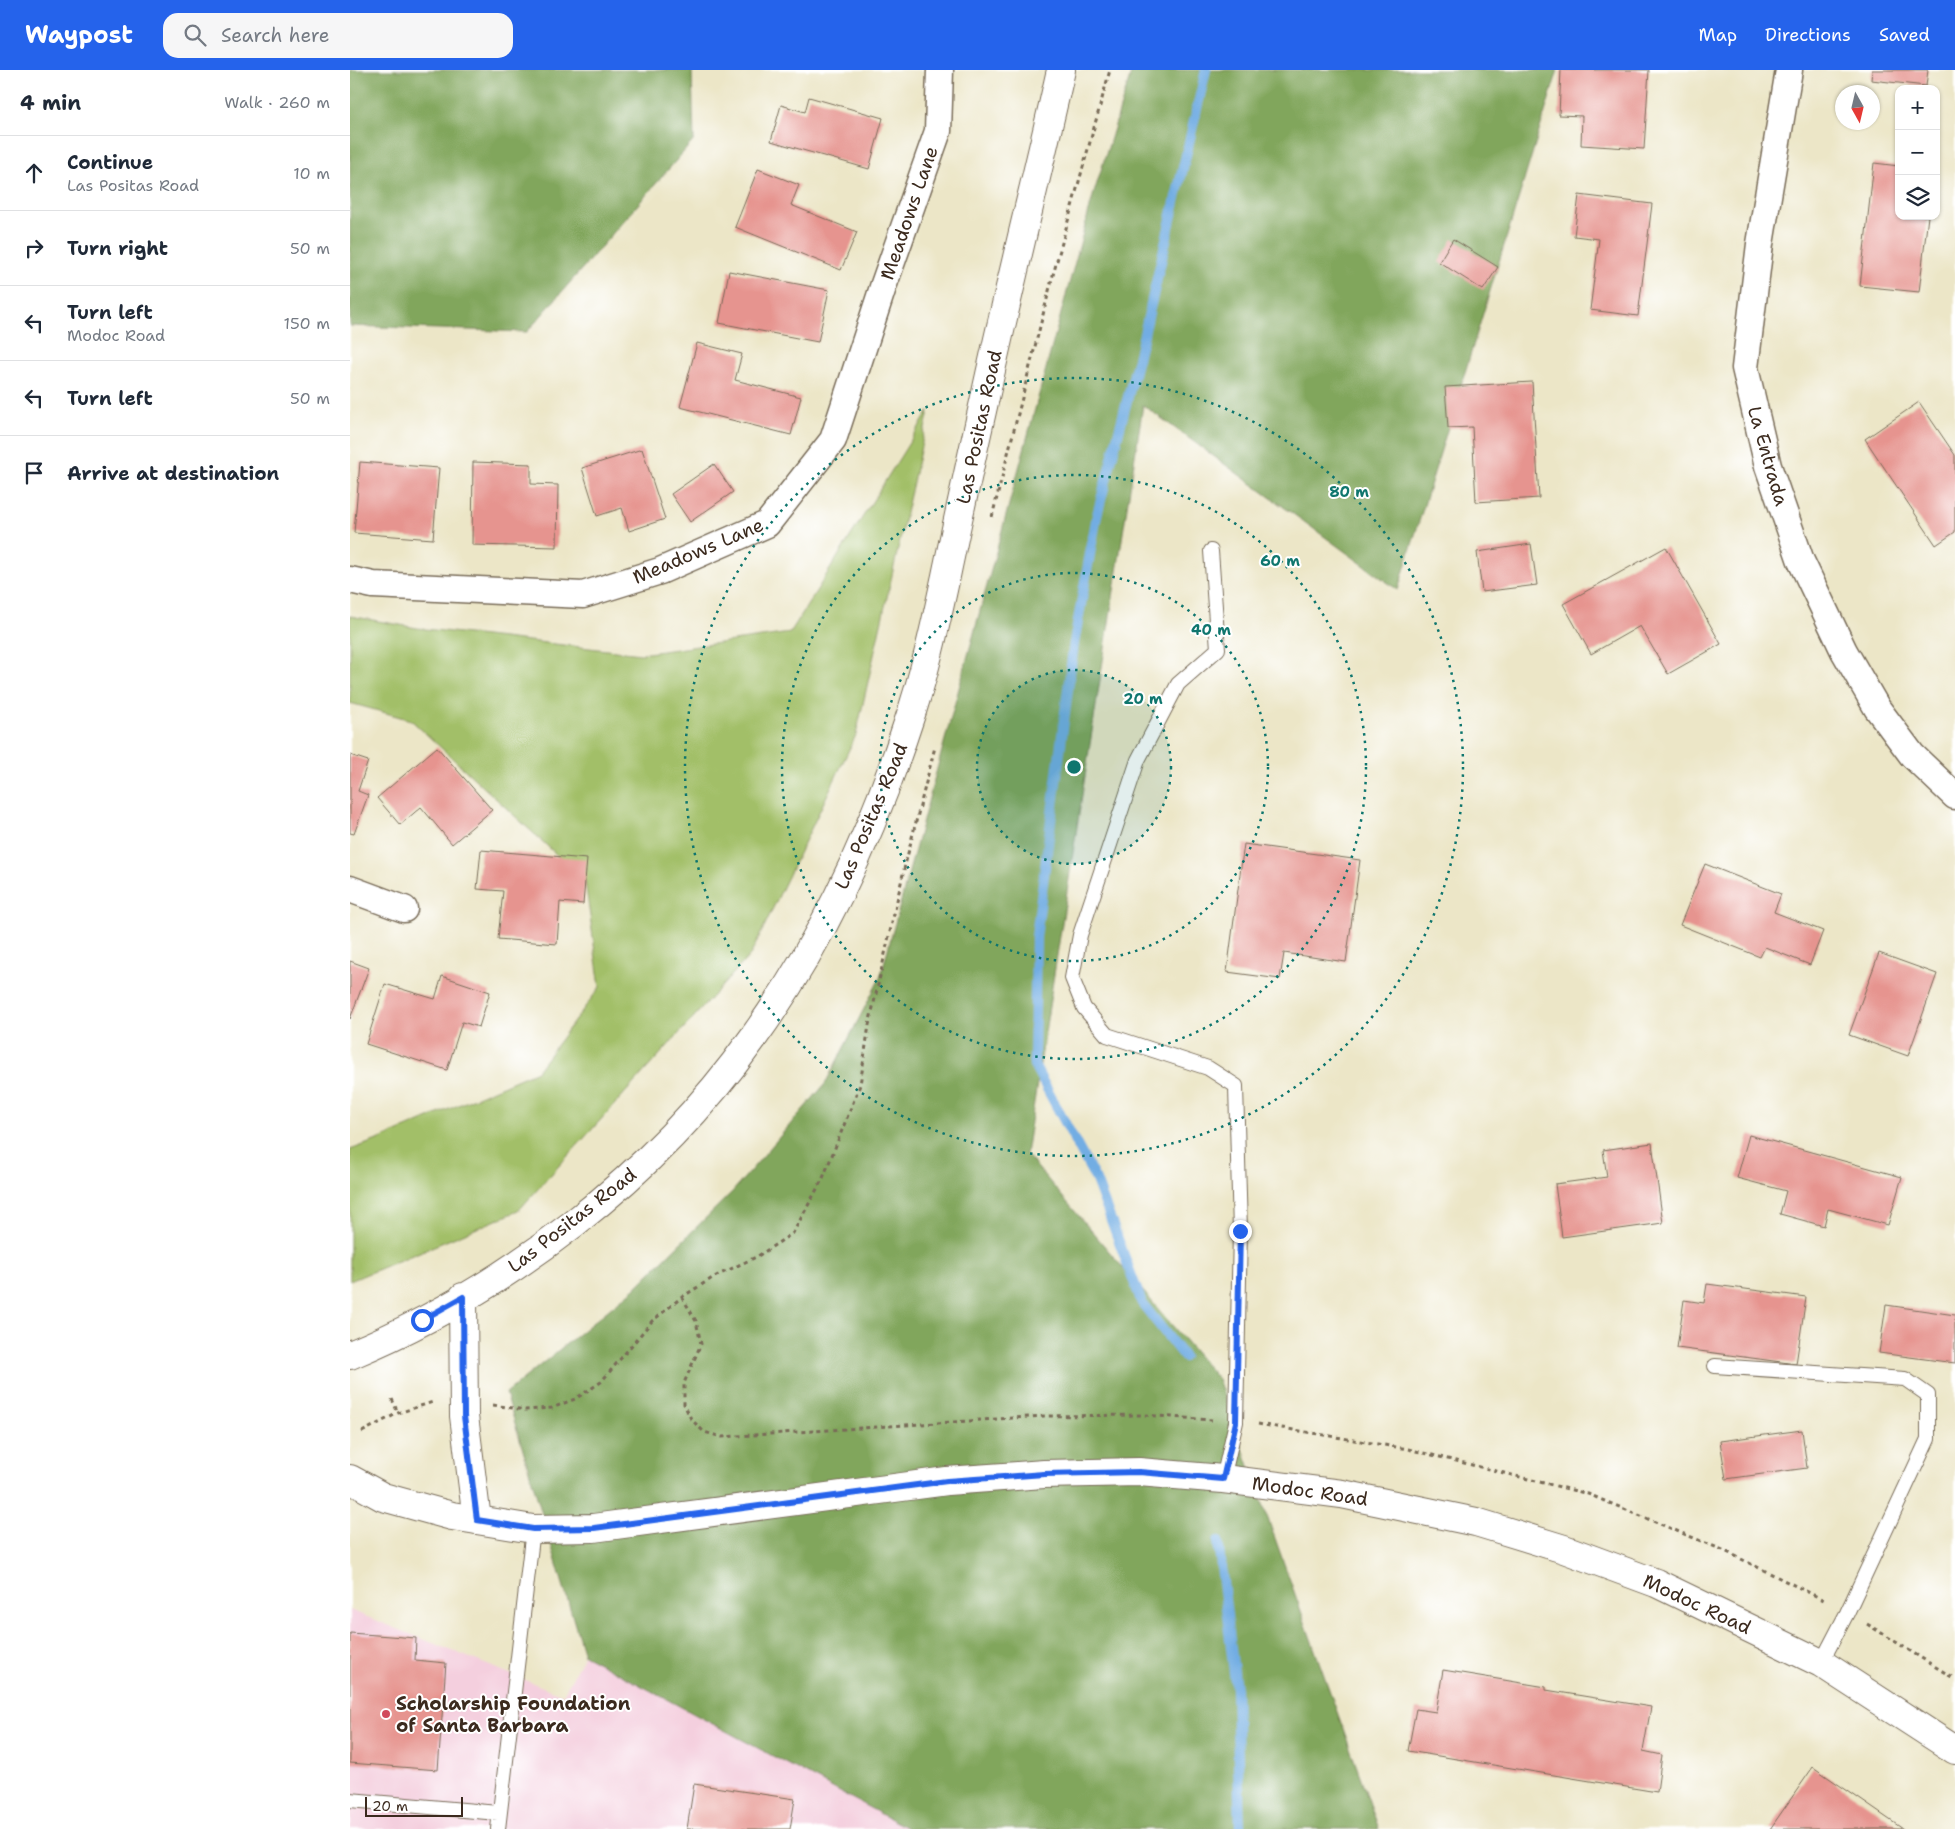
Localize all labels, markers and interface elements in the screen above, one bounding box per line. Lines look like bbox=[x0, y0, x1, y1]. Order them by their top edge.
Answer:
search box bbox=[163, 13, 513, 58]
text: Waypost bbox=[25, 19, 133, 51]
icon: search bbox=[181, 21, 209, 49]
text: Search here bbox=[221, 23, 329, 48]
text: Map bbox=[1699, 23, 1737, 47]
text: Directions bbox=[1765, 23, 1851, 47]
text: Saved bbox=[1879, 23, 1930, 47]
north arrow bbox=[1835, 85, 1880, 130]
map controls bbox=[1895, 85, 1940, 220]
button: + bbox=[1895, 85, 1940, 130]
text: 4 min bbox=[20, 89, 81, 117]
text: Walk · 260 m bbox=[224, 92, 330, 113]
button: − bbox=[1895, 130, 1940, 175]
street label: Meadows Lane bbox=[874, 143, 944, 283]
text: Continue bbox=[67, 150, 153, 175]
icon: ahead bbox=[20, 159, 48, 187]
text: 10 m bbox=[293, 163, 330, 184]
text: Las Positas Road bbox=[67, 175, 199, 196]
button: layers bbox=[1895, 175, 1940, 220]
icon: right bbox=[20, 234, 48, 262]
text: Turn right bbox=[67, 236, 168, 261]
text: 50 m bbox=[290, 238, 330, 259]
text: Turn left bbox=[67, 300, 153, 325]
icon: left bbox=[20, 309, 48, 337]
text: 150 m bbox=[283, 313, 330, 334]
text: Modoc Road bbox=[67, 325, 165, 346]
street label: Las Positas Road bbox=[950, 348, 1008, 506]
icon: left bbox=[20, 384, 48, 412]
text: Turn left bbox=[67, 386, 153, 411]
text: 50 m bbox=[290, 388, 330, 409]
street label: La Entrada bbox=[1742, 403, 1794, 509]
icon: arrive bbox=[20, 459, 48, 487]
text: Arrive at destination bbox=[67, 461, 279, 486]
text: 80 m bbox=[1329, 482, 1369, 502]
street label: Meadows Lane bbox=[629, 512, 767, 590]
text: 60 m bbox=[1260, 551, 1300, 571]
text: 40 m bbox=[1191, 620, 1231, 640]
text: 20 m bbox=[1123, 689, 1163, 709]
street label: Las Positas Road bbox=[829, 739, 913, 893]
centre of rings bbox=[1065, 758, 1083, 776]
street label: Las Positas Road bbox=[502, 1162, 642, 1278]
route end bbox=[1229, 1220, 1252, 1243]
route start bbox=[411, 1309, 434, 1332]
street label: Modoc Road bbox=[1250, 1471, 1370, 1511]
street label: Modoc Road bbox=[1639, 1568, 1755, 1640]
place label: Scholarship Foundation of Santa Barbara bbox=[396, 1691, 631, 1738]
marker: Scholarship Foundation of Santa Barbara bbox=[380, 1708, 392, 1720]
scale bar bbox=[365, 1794, 462, 1817]
text: 20 m bbox=[372, 1797, 408, 1815]

